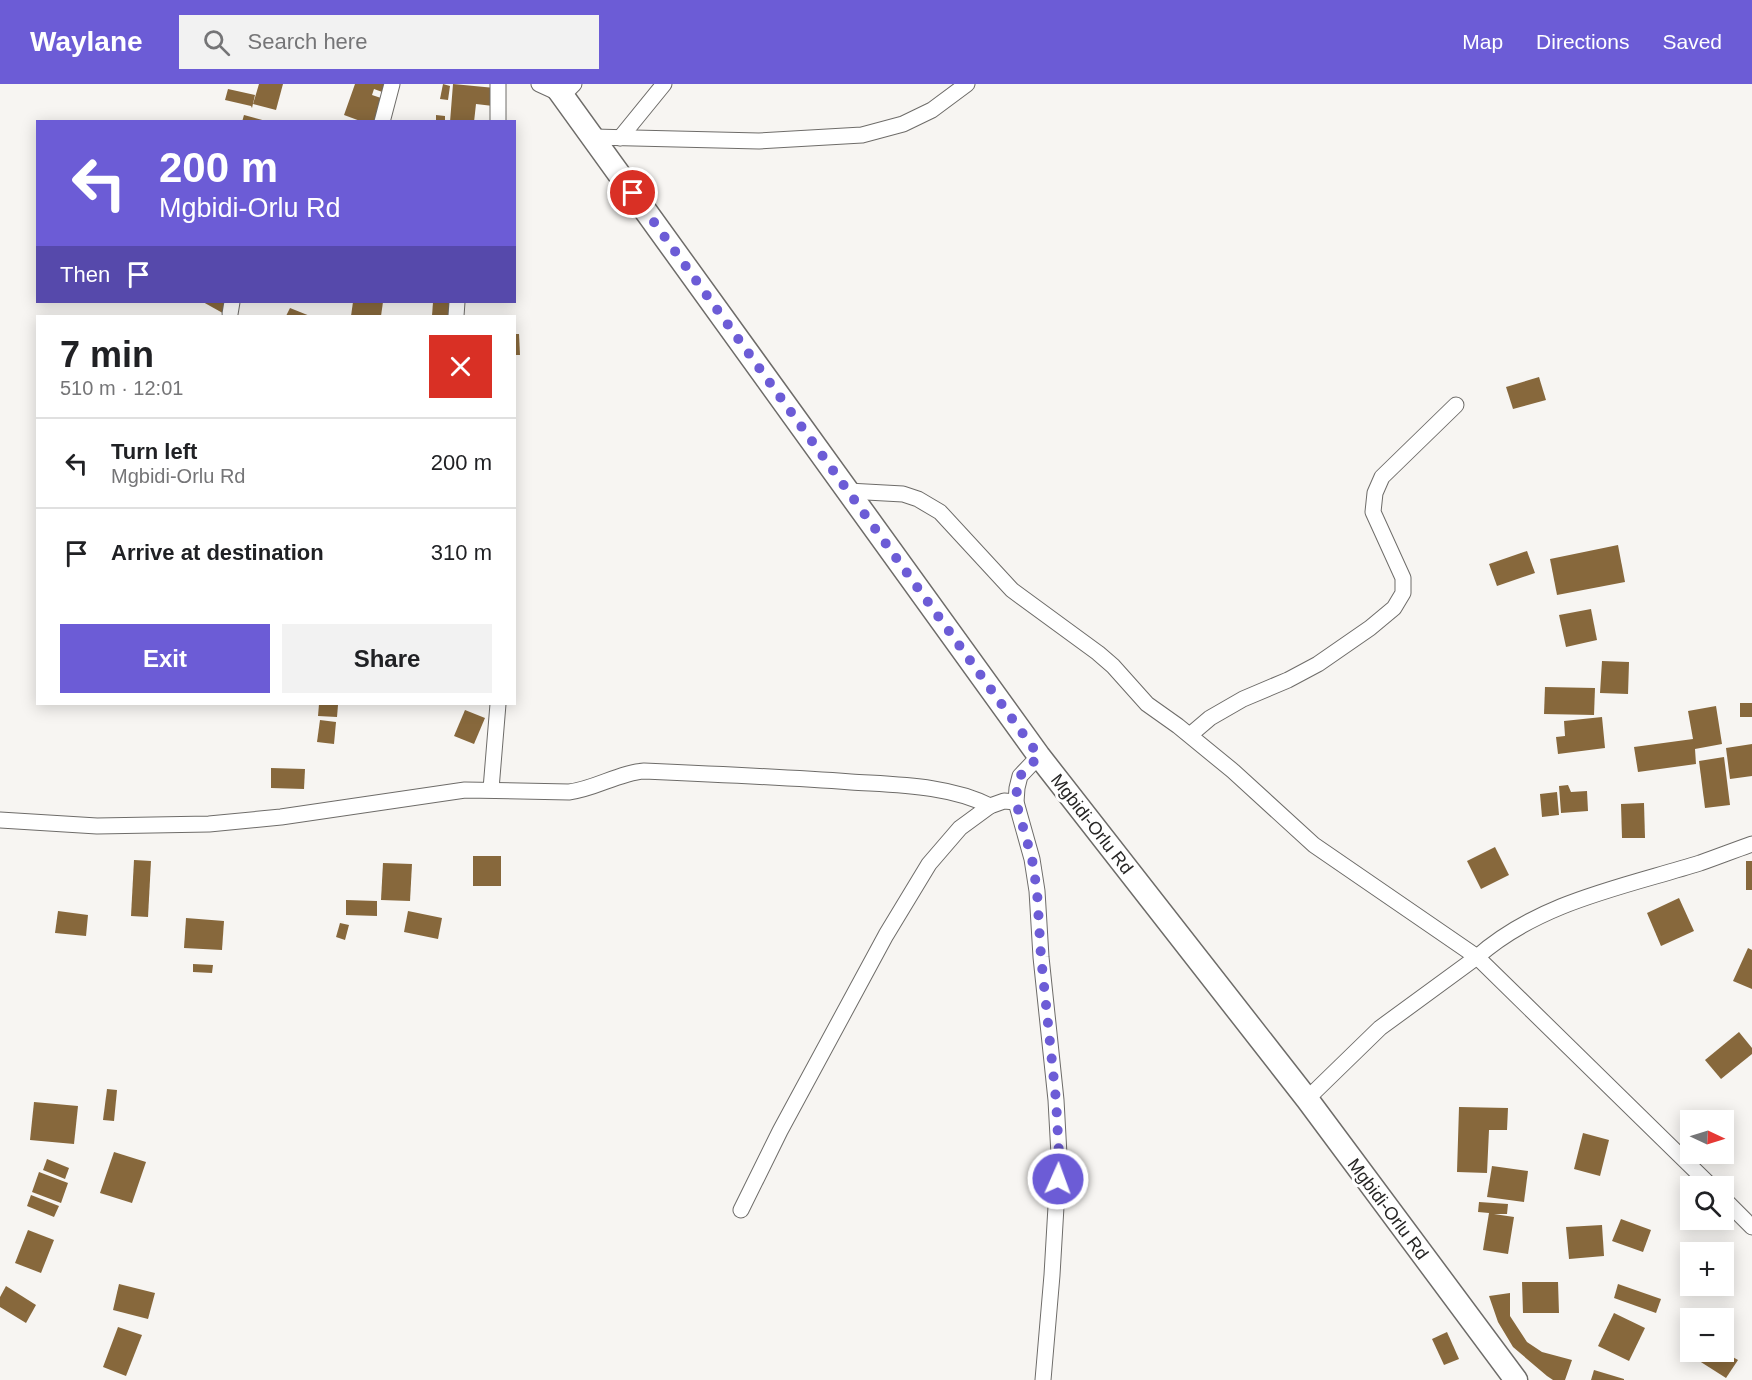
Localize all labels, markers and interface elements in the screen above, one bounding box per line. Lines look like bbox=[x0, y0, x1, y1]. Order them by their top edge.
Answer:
search box bbox=[179, 15, 599, 69]
text: Waylane bbox=[30, 26, 143, 57]
icon: search bbox=[200, 26, 233, 59]
text: Search here bbox=[248, 29, 367, 54]
text: Map bbox=[1462, 30, 1503, 53]
text: Directions bbox=[1536, 30, 1629, 53]
text: Saved bbox=[1662, 30, 1722, 53]
icon: left bbox=[60, 144, 138, 222]
text: 200 m bbox=[159, 144, 278, 191]
pin bbox=[607, 167, 658, 218]
icon: arrive bbox=[616, 176, 649, 209]
text: Mgbidi-Orlu Rd bbox=[159, 193, 341, 223]
icon: arrive bbox=[122, 258, 155, 291]
text: Then bbox=[60, 262, 110, 287]
text: 7 min bbox=[60, 334, 154, 375]
button: close bbox=[429, 335, 492, 398]
text: 510 m · 12:01 bbox=[60, 377, 183, 399]
text: Turn left bbox=[111, 439, 197, 464]
icon: left bbox=[60, 447, 93, 480]
text: 200 m bbox=[431, 450, 492, 475]
text: Mgbidi-Orlu Rd bbox=[111, 465, 245, 487]
icon: arrive bbox=[60, 537, 93, 570]
text: Arrive at destination bbox=[111, 540, 324, 565]
text: 310 m bbox=[431, 540, 492, 565]
button: Exit bbox=[60, 624, 270, 693]
button: Share bbox=[282, 624, 492, 693]
street label: Mgbidi-Orlu Rd bbox=[1047, 770, 1137, 878]
north arrow bbox=[1680, 1110, 1734, 1164]
map controls bbox=[1680, 1110, 1734, 1362]
position arrow bbox=[1026, 1147, 1090, 1211]
street label: Mgbidi-Orlu Rd bbox=[1344, 1155, 1432, 1263]
button: search bbox=[1680, 1176, 1734, 1230]
button: + bbox=[1680, 1242, 1734, 1296]
button: − bbox=[1680, 1308, 1734, 1362]

